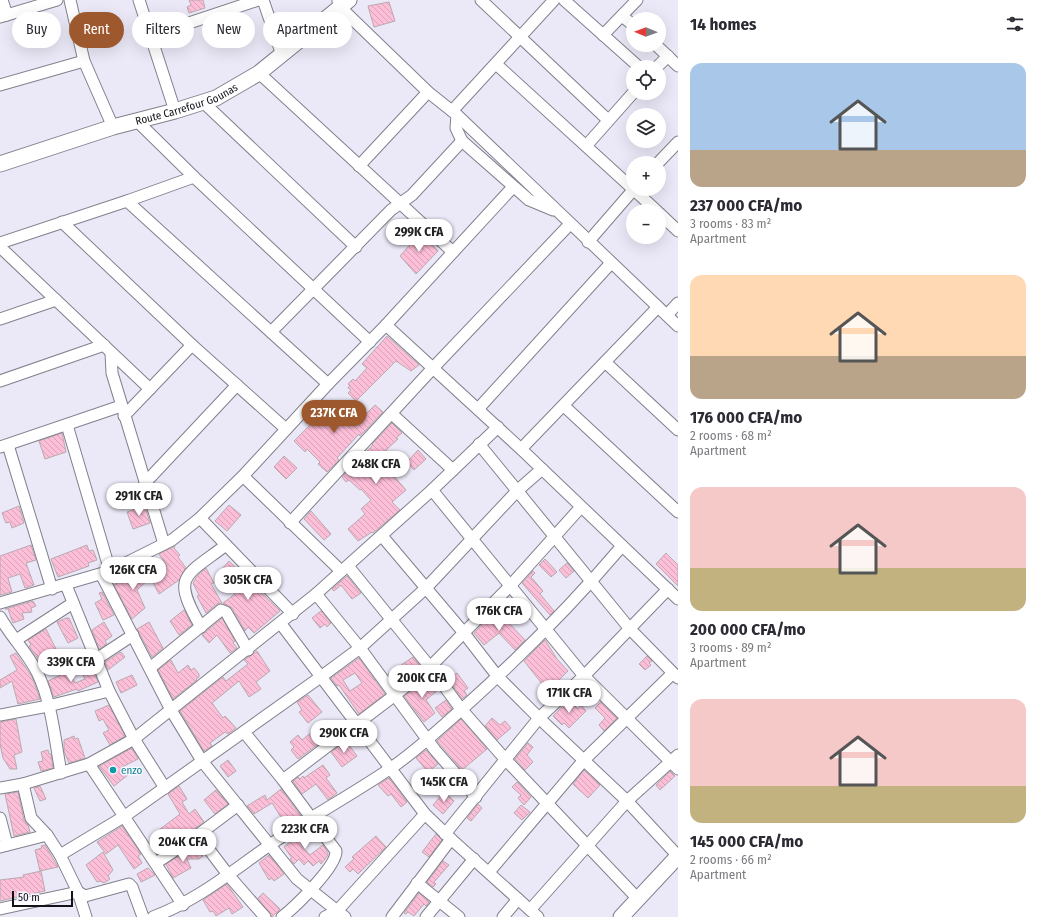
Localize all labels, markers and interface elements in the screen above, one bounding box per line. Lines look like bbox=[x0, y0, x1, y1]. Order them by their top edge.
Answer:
chip: Buy bbox=[12, 12, 61, 48]
chip: Rent bbox=[69, 12, 124, 48]
chip: Filters bbox=[132, 12, 194, 48]
chip: New bbox=[202, 12, 255, 48]
chip: Apartment bbox=[263, 12, 352, 48]
north arrow bbox=[626, 12, 666, 52]
map controls bbox=[626, 12, 666, 244]
icon: filters bbox=[1004, 13, 1026, 35]
text: 14 homes bbox=[690, 14, 757, 35]
button: locate bbox=[626, 60, 666, 100]
street label: Route Carrefour Gounas bbox=[134, 81, 240, 128]
icon: home bbox=[822, 89, 894, 161]
button: layers bbox=[626, 108, 666, 148]
button: + bbox=[626, 156, 666, 196]
text: 237 000 CFA/mo bbox=[690, 195, 802, 216]
button: − bbox=[626, 204, 666, 244]
text: 3 rooms · 83 m² bbox=[690, 216, 771, 231]
pin: 299K CFA bbox=[378, 219, 460, 253]
text: 299K CFA bbox=[395, 224, 443, 239]
text: Apartment bbox=[690, 231, 746, 246]
icon: home bbox=[822, 301, 894, 373]
pin: 237K CFA bbox=[293, 400, 375, 434]
text: 237K CFA bbox=[311, 405, 357, 420]
text: 176 000 CFA/mo bbox=[690, 407, 802, 428]
text: 2 rooms · 68 m² bbox=[690, 428, 772, 443]
text: Apartment bbox=[690, 443, 746, 458]
pin: 248K CFA bbox=[335, 451, 417, 485]
text: 248K CFA bbox=[352, 456, 400, 471]
pin: 291K CFA bbox=[98, 483, 180, 517]
text: 291K CFA bbox=[115, 488, 163, 503]
icon: home bbox=[822, 513, 894, 585]
pin: 126K CFA bbox=[92, 557, 174, 591]
text: 126K CFA bbox=[109, 562, 157, 577]
pin: 305K CFA bbox=[207, 567, 289, 601]
text: 305K CFA bbox=[224, 572, 272, 587]
pin: 176K CFA bbox=[458, 598, 540, 632]
text: 176K CFA bbox=[476, 603, 522, 618]
text: 200 000 CFA/mo bbox=[690, 619, 806, 640]
text: 3 rooms · 89 m² bbox=[690, 640, 772, 655]
pin: 339K CFA bbox=[30, 649, 112, 683]
text: 339K CFA bbox=[47, 654, 95, 669]
text: Apartment bbox=[690, 655, 746, 670]
pin: 200K CFA bbox=[381, 665, 463, 699]
text: 200K CFA bbox=[397, 670, 447, 685]
pin: 171K CFA bbox=[528, 680, 610, 714]
text: 171K CFA bbox=[546, 685, 592, 700]
pin: 290K CFA bbox=[303, 720, 385, 754]
text: 290K CFA bbox=[320, 725, 368, 740]
icon: home bbox=[822, 725, 894, 797]
place label: enzo bbox=[121, 764, 142, 777]
marker: enzo bbox=[108, 765, 118, 775]
pin: 145K CFA bbox=[403, 769, 485, 803]
text: 145K CFA bbox=[420, 774, 468, 789]
pin: 223K CFA bbox=[264, 816, 346, 850]
text: 223K CFA bbox=[281, 821, 329, 836]
pin: 204K CFA bbox=[142, 829, 224, 863]
text: 145 000 CFA/mo bbox=[690, 831, 803, 852]
text: 204K CFA bbox=[158, 834, 208, 849]
text: 2 rooms · 66 m² bbox=[690, 852, 772, 867]
text: Apartment bbox=[690, 867, 746, 882]
scale bar bbox=[12, 889, 73, 908]
text: 50 m bbox=[18, 891, 40, 904]

